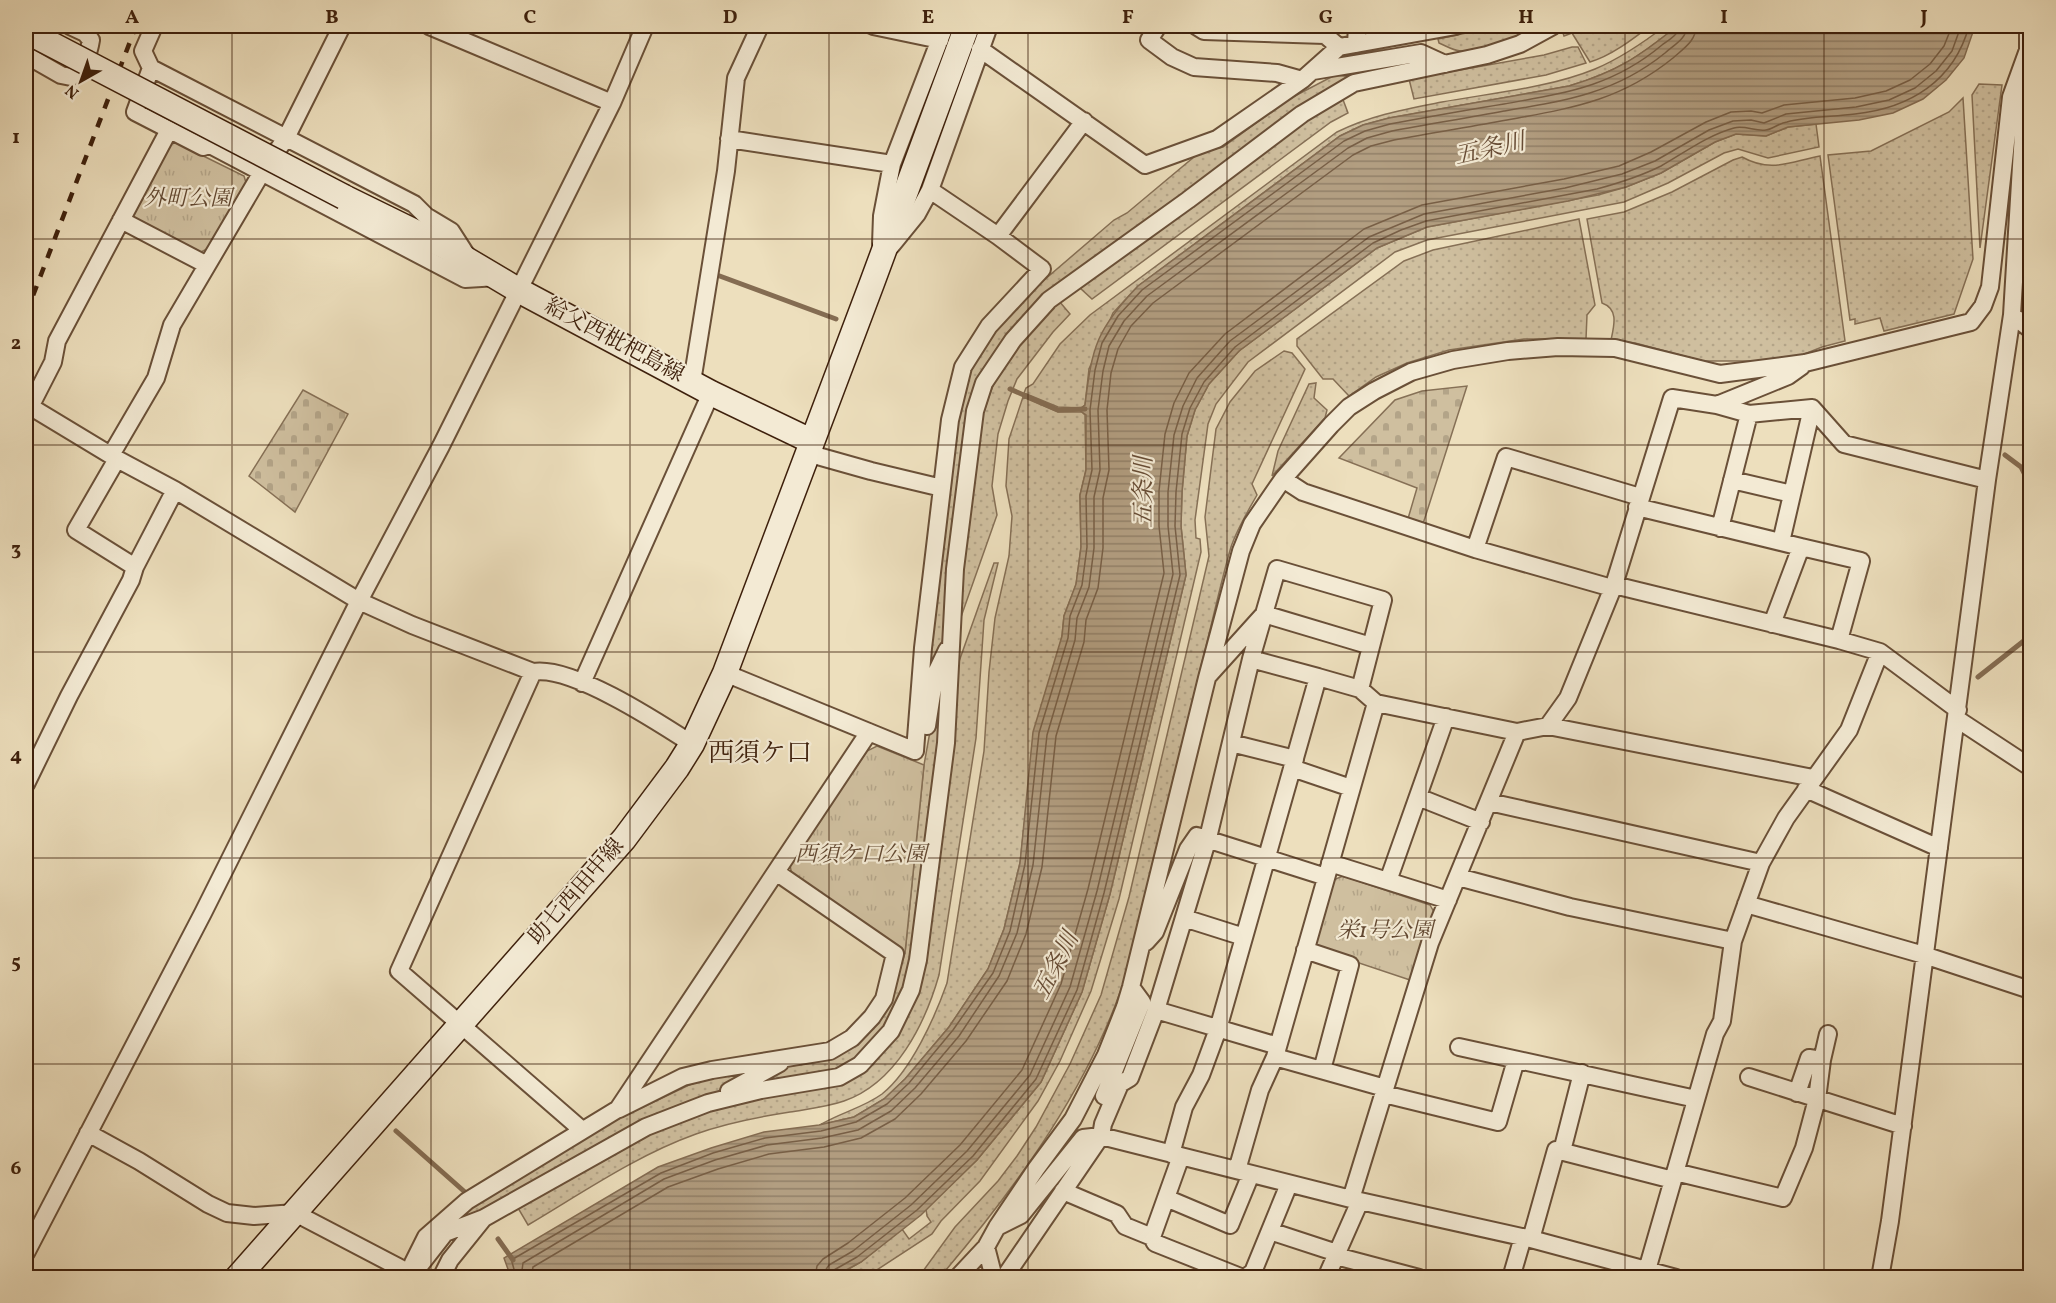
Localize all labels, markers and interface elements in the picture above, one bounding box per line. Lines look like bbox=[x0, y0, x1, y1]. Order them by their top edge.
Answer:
text: A bbox=[125, 4, 139, 32]
text: B bbox=[325, 4, 339, 32]
text: C bbox=[524, 4, 537, 32]
text: D bbox=[723, 4, 737, 32]
text: E bbox=[922, 4, 934, 32]
text: F bbox=[1122, 4, 1134, 32]
text: G bbox=[1319, 4, 1333, 32]
text: H bbox=[1518, 4, 1534, 32]
text: I bbox=[1720, 4, 1728, 32]
text: J bbox=[1919, 4, 1928, 32]
north arrow bbox=[51, 51, 111, 111]
text: N bbox=[61, 79, 84, 103]
text: 1 bbox=[12, 124, 20, 152]
water label: 五条川 bbox=[1451, 125, 1532, 175]
park label: 外町公園 bbox=[144, 184, 235, 215]
street label: 給父西枇杷島線 bbox=[539, 291, 689, 391]
text: 2 bbox=[11, 330, 21, 358]
water label: 五条川 bbox=[1128, 453, 1162, 528]
text: 3 bbox=[11, 536, 21, 564]
district label: 西須ケ口 bbox=[708, 736, 812, 772]
text: 4 bbox=[10, 742, 22, 770]
street label: 助七西田中線 bbox=[522, 832, 632, 952]
park label: 西須ケ口公園 bbox=[795, 840, 930, 871]
park label: 栄1号公園 bbox=[1337, 916, 1436, 947]
water label: 五条川 bbox=[1026, 924, 1090, 1006]
text: 5 bbox=[11, 949, 21, 977]
text: 6 bbox=[11, 1155, 22, 1183]

